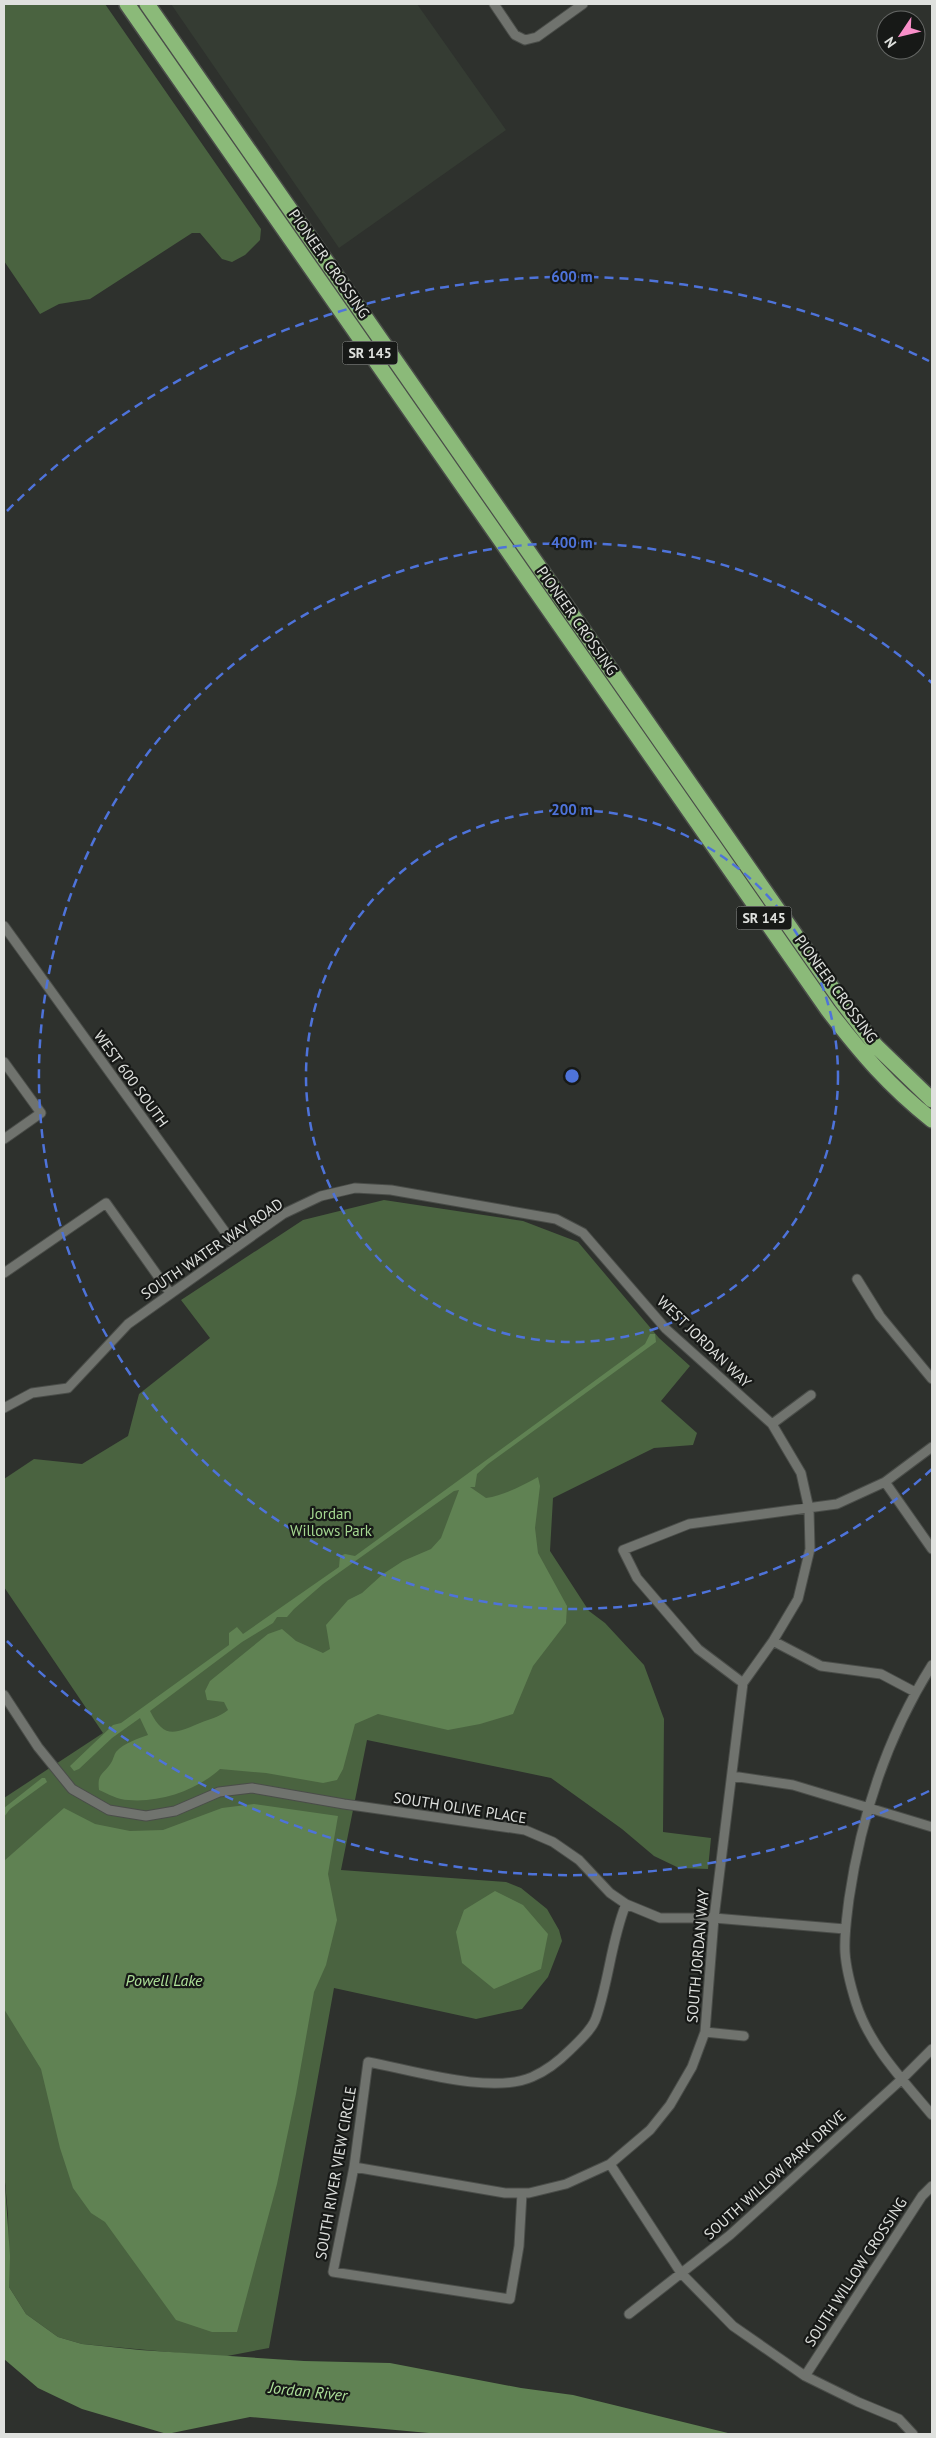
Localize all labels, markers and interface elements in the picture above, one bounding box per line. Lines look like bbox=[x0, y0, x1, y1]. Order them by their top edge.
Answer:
north arrow bbox=[876, 10, 926, 60]
text: N bbox=[880, 34, 900, 51]
street label: PIONEER CROSSING bbox=[285, 206, 374, 322]
text: 600 m bbox=[551, 267, 593, 286]
road number: SR 145 bbox=[342, 342, 398, 364]
text: 400 m bbox=[551, 533, 593, 552]
street label: PIONEER CROSSING bbox=[533, 563, 622, 679]
text: 200 m bbox=[551, 800, 593, 819]
road number: SR 145 bbox=[736, 906, 792, 930]
street label: PIONEER CROSSING bbox=[791, 931, 882, 1046]
street label: WEST 600 SOUTH bbox=[90, 1027, 173, 1131]
centre of rings bbox=[563, 1067, 581, 1085]
street label: SOUTH WATER WAY ROAD bbox=[137, 1194, 286, 1303]
street label: WEST JORDAN WAY bbox=[653, 1292, 756, 1392]
park label: Jordan Willows Park bbox=[290, 1504, 373, 1540]
street label: SOUTH OLIVE PLACE bbox=[392, 1788, 528, 1827]
street label: SOUTH JORDAN WAY bbox=[682, 1888, 713, 2024]
water label: Powell Lake bbox=[126, 1970, 203, 1990]
street label: SOUTH RIVER VIEW CIRCLE bbox=[311, 2085, 360, 2261]
street label: SOUTH WILLOW PARK DRIVE bbox=[700, 2106, 850, 2244]
street label: SOUTH WILLOW CROSSING bbox=[800, 2194, 911, 2350]
water label: Jordan River bbox=[267, 2377, 350, 2405]

